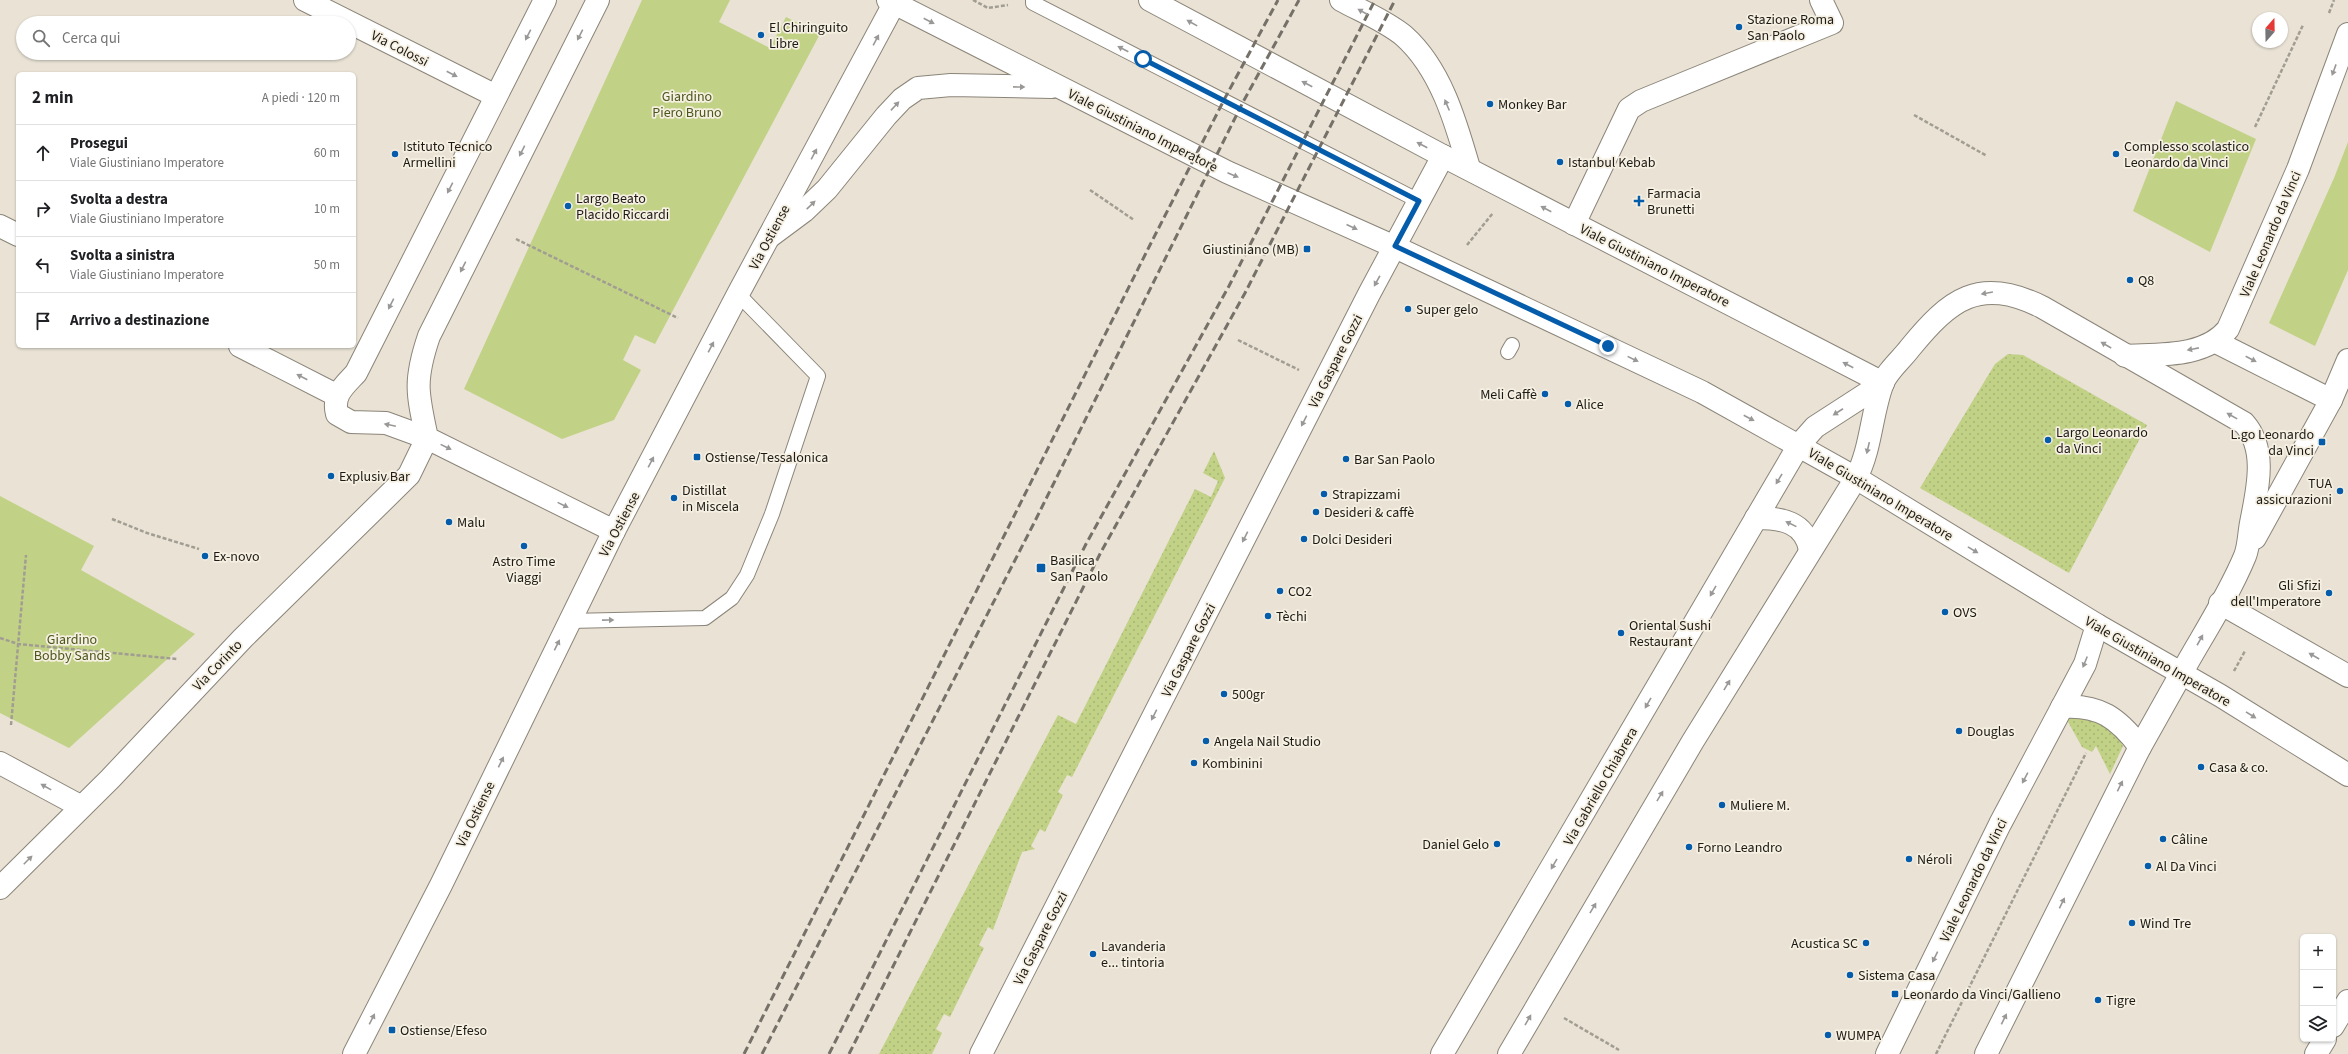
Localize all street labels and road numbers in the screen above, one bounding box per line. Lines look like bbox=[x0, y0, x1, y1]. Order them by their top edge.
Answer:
street label: Via Colossi bbox=[367, 26, 432, 72]
street label: Viale Giustiniano Imperatore bbox=[1064, 84, 1221, 177]
street label: Viale Leonardo da Vinci bbox=[2235, 168, 2307, 301]
street label: Via Ostiense bbox=[744, 201, 795, 274]
street label: Viale Giustiniano Imperatore bbox=[1576, 219, 1733, 312]
street label: Via Gaspare Gozzi bbox=[1304, 311, 1368, 412]
street label: Viale Giustiniano Imperatore bbox=[1804, 444, 1957, 546]
street label: Via Ostiense bbox=[594, 488, 645, 561]
street label: Via Gaspare Gozzi bbox=[1157, 600, 1221, 701]
street label: Viale Giustiniano Imperatore bbox=[2081, 612, 2234, 712]
street label: Via Corinto bbox=[188, 636, 247, 696]
street label: Via Gabriello Chiabrera bbox=[1559, 724, 1643, 849]
street label: Via Ostiense bbox=[451, 778, 500, 851]
street label: Viale Leonardo da Vinci bbox=[1935, 815, 2013, 946]
street label: Via Gaspare Gozzi bbox=[1009, 888, 1073, 989]

